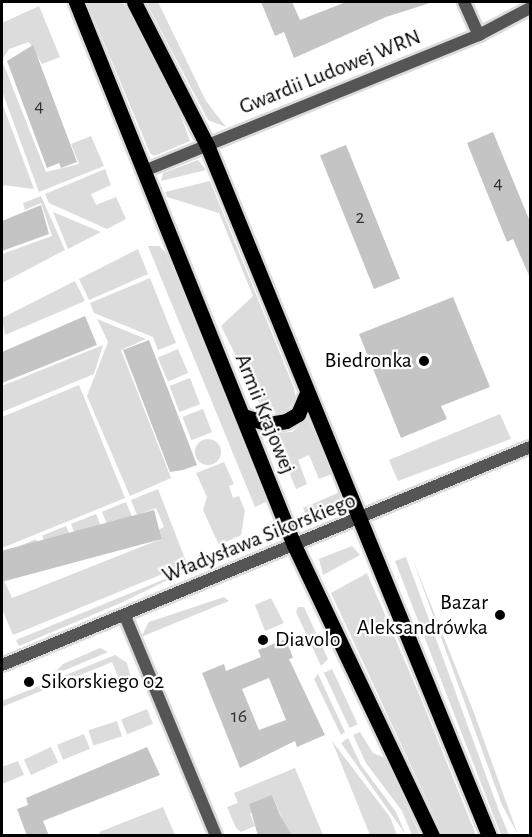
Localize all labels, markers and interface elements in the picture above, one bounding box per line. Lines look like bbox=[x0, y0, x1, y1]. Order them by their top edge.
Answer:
street label: Gwardii Ludowej WRN bbox=[236, 24, 424, 120]
house number: 4 bbox=[34, 94, 44, 118]
house number: 4 bbox=[493, 171, 503, 195]
house number: 2 bbox=[355, 205, 365, 229]
place label: Biedronka bbox=[325, 348, 412, 374]
street label: Armii Krajowej bbox=[229, 350, 301, 478]
marker: Biedronka bbox=[417, 354, 431, 368]
street label: Władysława Sikorskiego bbox=[158, 487, 360, 589]
place label: Bazar Aleksandrówka bbox=[357, 589, 488, 640]
marker: Bazar Aleksandrówka bbox=[493, 608, 507, 622]
place label: Diavolo bbox=[275, 627, 340, 653]
marker: Diavolo bbox=[256, 633, 270, 647]
place label: Sikorskiego 02 bbox=[41, 669, 164, 695]
marker: Sikorskiego 02 bbox=[22, 675, 36, 689]
house number: 16 bbox=[231, 704, 247, 728]

